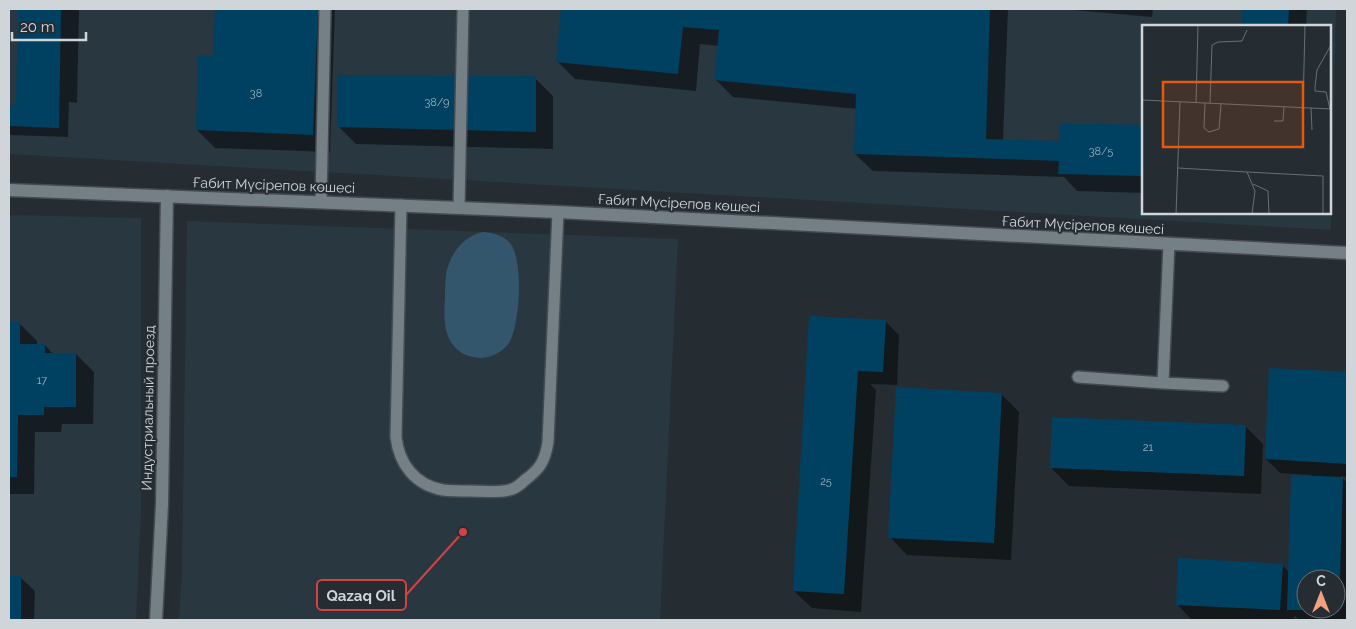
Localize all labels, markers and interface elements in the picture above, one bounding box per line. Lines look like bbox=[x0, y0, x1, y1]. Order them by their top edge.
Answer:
scale bar bbox=[12, 10, 86, 42]
text: 20 m bbox=[20, 18, 55, 36]
inset map bbox=[1142, 25, 1331, 214]
house number: 38 bbox=[250, 87, 262, 100]
house number: 38/9 bbox=[424, 96, 450, 109]
house number: 38/5 bbox=[1089, 145, 1113, 158]
street label: Ғабит Мүсірепов көшесі bbox=[193, 174, 355, 196]
street label: Ғабит Мүсірепов көшесі bbox=[598, 191, 760, 215]
street label: Ғабит Мүсірепов көшесі bbox=[1002, 213, 1164, 237]
street label: Индустриальный проезд bbox=[139, 325, 157, 491]
house number: 17 bbox=[37, 374, 47, 387]
house number: 21 bbox=[1143, 441, 1154, 454]
house number: 25 bbox=[820, 475, 832, 488]
north arrow bbox=[1296, 569, 1346, 619]
text: С bbox=[1316, 573, 1326, 589]
callout: Qazaq Oil bbox=[317, 580, 406, 610]
text: Qazaq Oil bbox=[327, 587, 396, 605]

